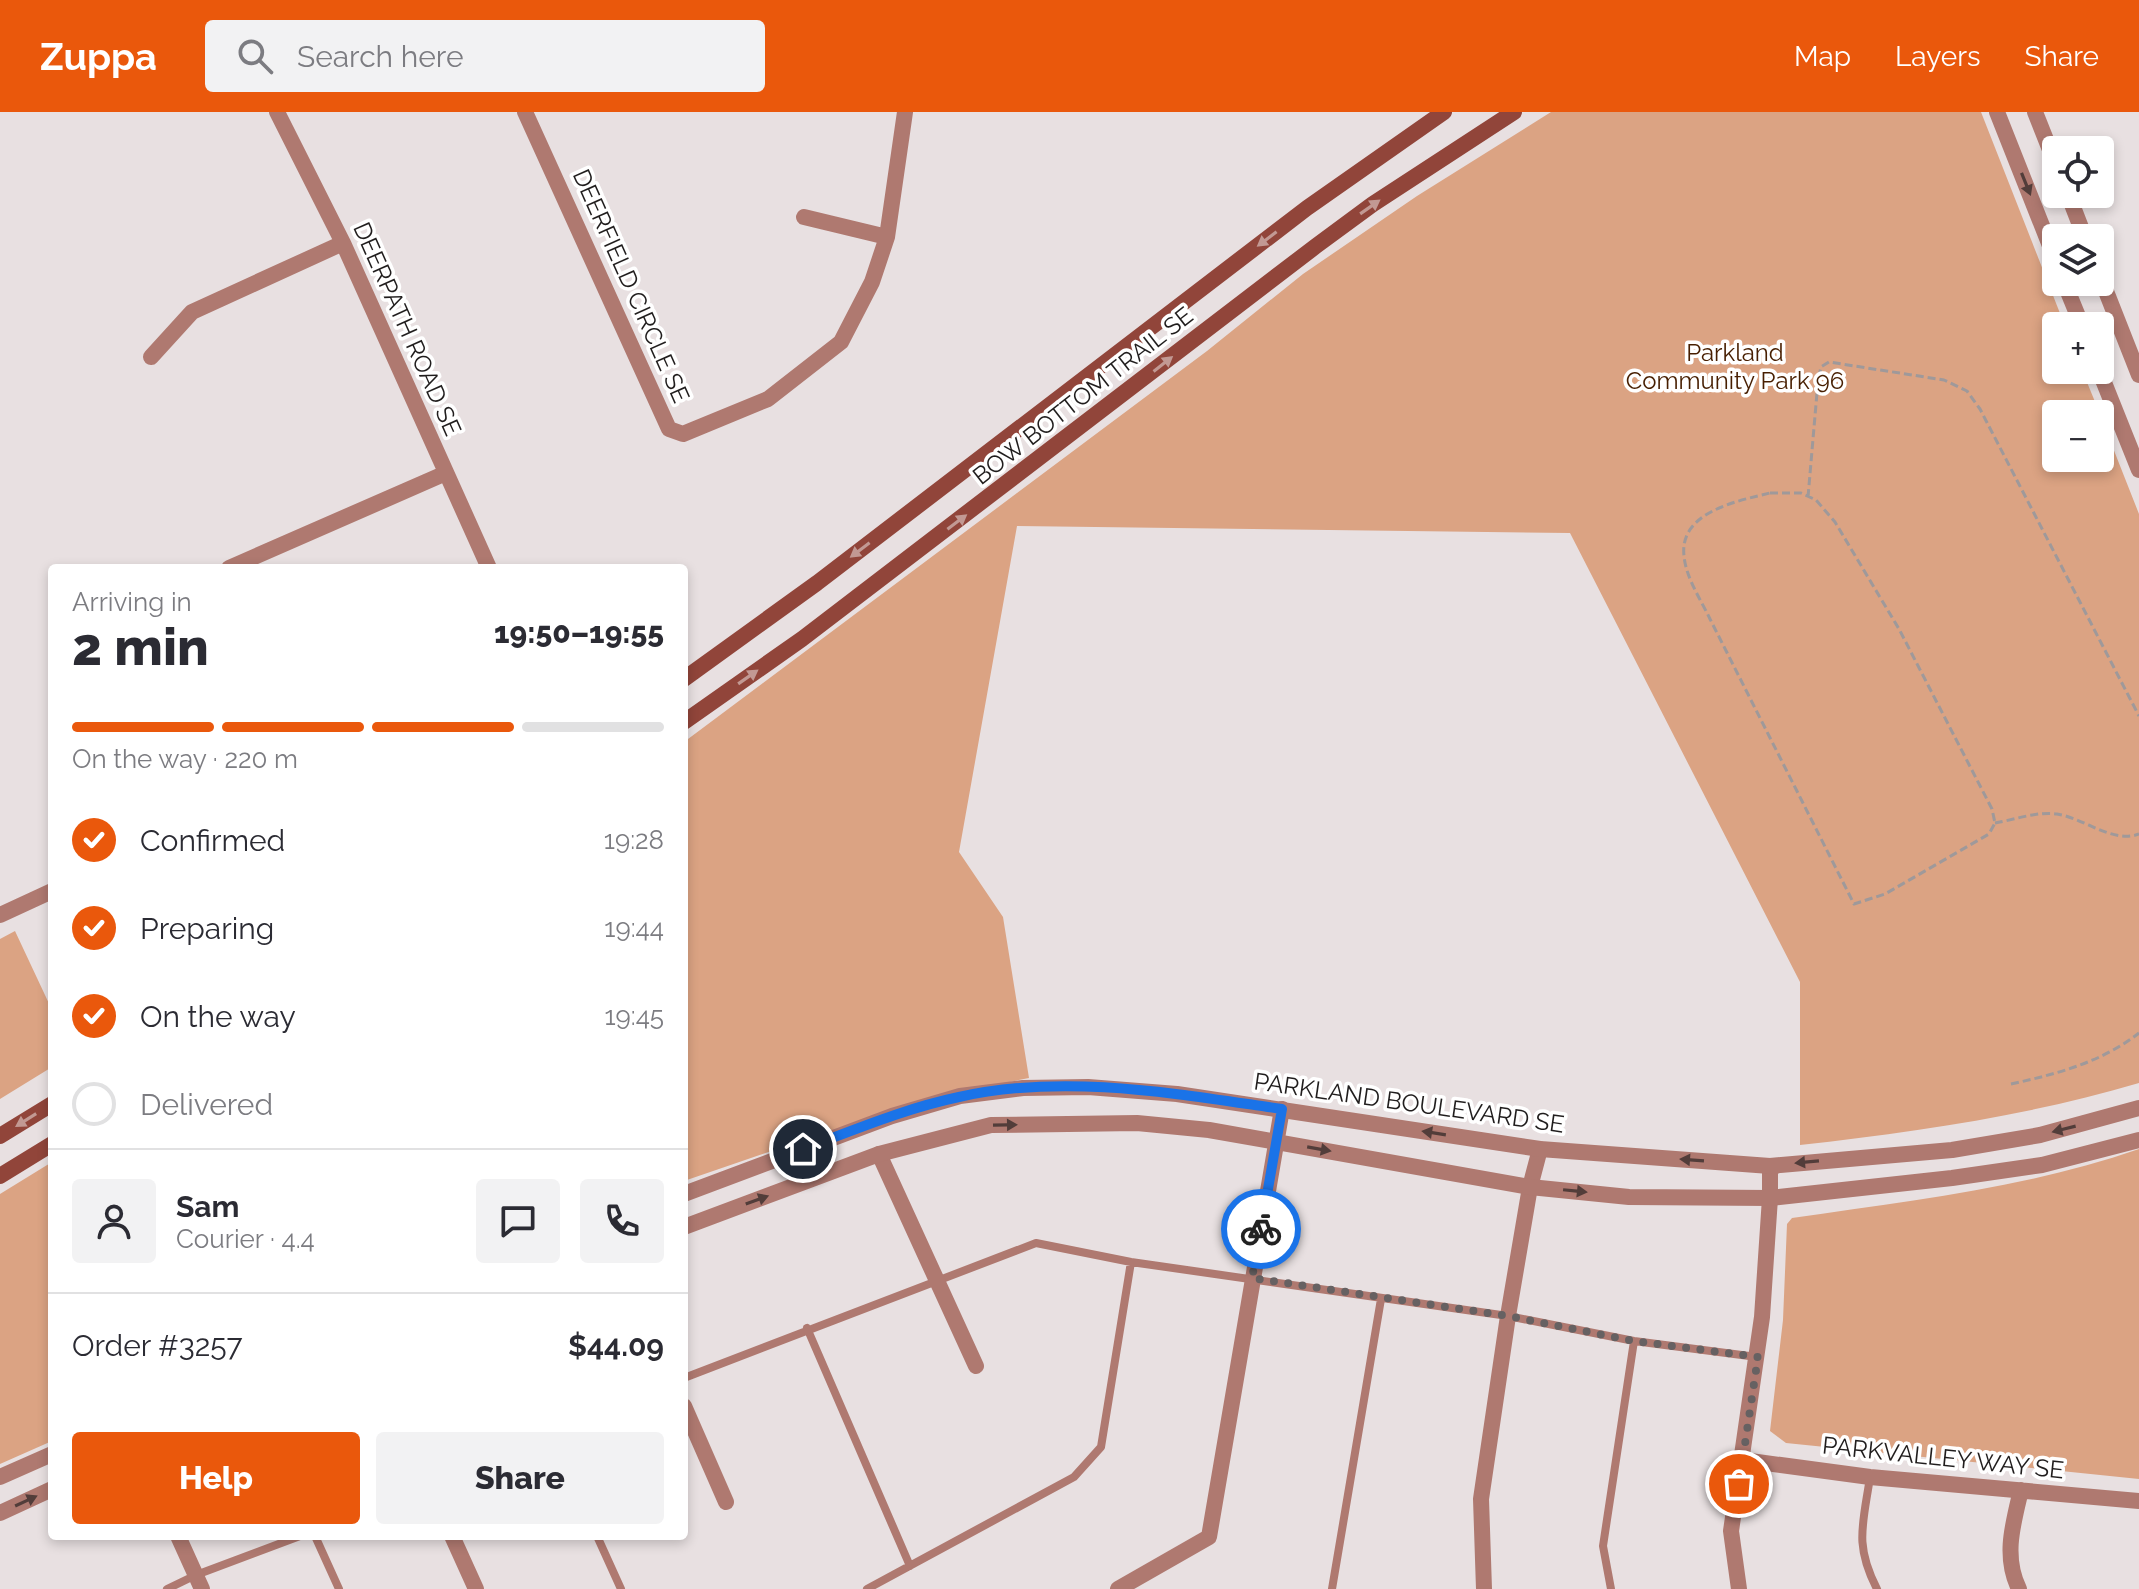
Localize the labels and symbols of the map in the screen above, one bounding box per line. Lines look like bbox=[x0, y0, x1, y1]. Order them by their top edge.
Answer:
street label: DEERFIELD CIRCLE SE bbox=[567, 165, 696, 407]
one-way arrow bbox=[2019, 172, 2032, 196]
one-way arrow bbox=[1359, 199, 1381, 215]
street label: DEERPATH ROAD SE bbox=[347, 218, 468, 440]
one-way arrow bbox=[1257, 231, 1277, 247]
street label: BOW BOTTOM TRAIL SE bbox=[967, 301, 1199, 491]
park label: Parkland Community Park 96 bbox=[1626, 338, 1844, 395]
one-way arrow bbox=[1153, 357, 1173, 373]
one-way arrow bbox=[947, 515, 967, 531]
one-way arrow bbox=[850, 541, 870, 557]
one-way arrow bbox=[737, 670, 758, 685]
street label: PARKLAND BOULEVARD SE bbox=[1252, 1066, 1566, 1139]
one-way arrow bbox=[15, 1113, 37, 1127]
pin bbox=[769, 1115, 837, 1183]
one-way arrow bbox=[993, 1118, 1018, 1131]
one-way arrow bbox=[2051, 1123, 2076, 1135]
one-way arrow bbox=[1421, 1126, 1446, 1139]
one-way arrow bbox=[1307, 1144, 1332, 1156]
one-way arrow bbox=[1679, 1153, 1704, 1166]
one-way arrow bbox=[1794, 1156, 1819, 1169]
one-way arrow bbox=[1563, 1185, 1588, 1198]
courier bbox=[1221, 1189, 1301, 1269]
one-way arrow bbox=[745, 1193, 769, 1206]
street label: PARKVALLEY WAY SE bbox=[1821, 1430, 2065, 1485]
pin bbox=[1705, 1450, 1773, 1518]
one-way arrow bbox=[14, 1494, 38, 1508]

